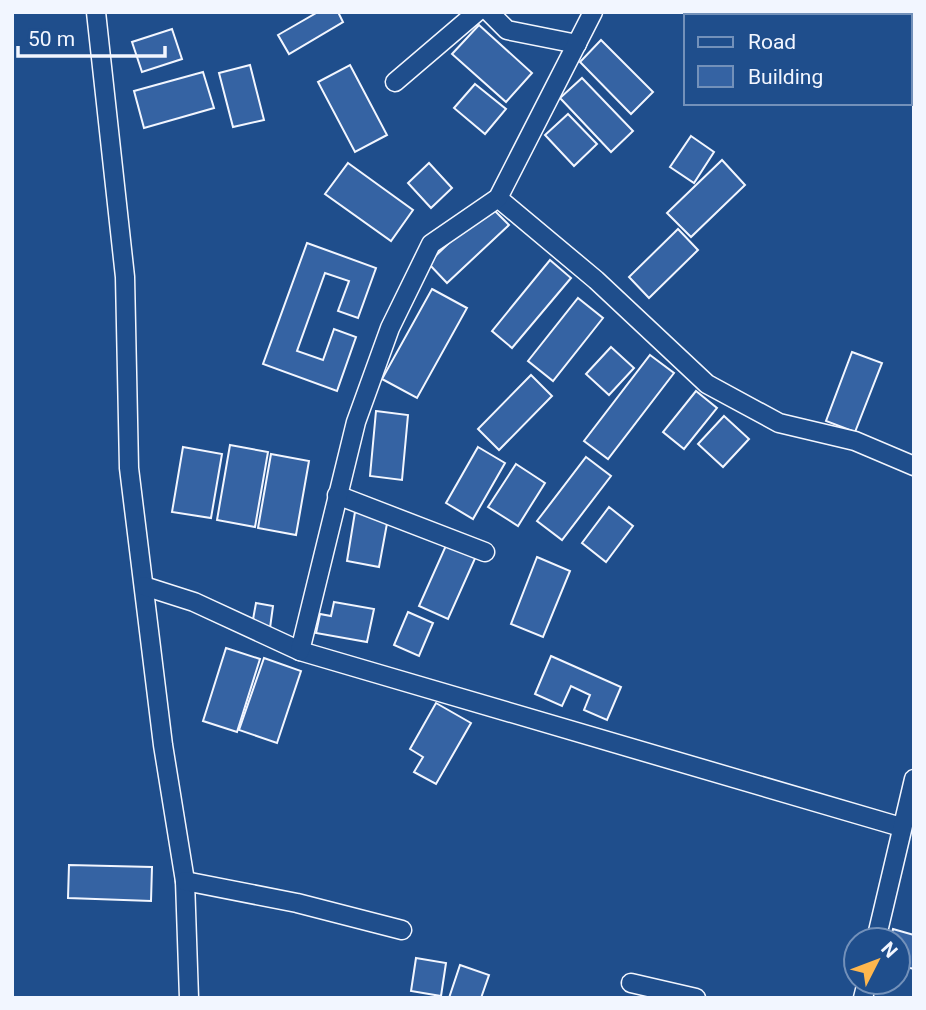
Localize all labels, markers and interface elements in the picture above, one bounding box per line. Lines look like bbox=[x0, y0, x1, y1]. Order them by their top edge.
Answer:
scale bar bbox=[18, 14, 164, 58]
legend bbox=[684, 14, 912, 105]
text: 50 m bbox=[28, 27, 75, 51]
text: Road bbox=[748, 30, 796, 54]
text: Building bbox=[748, 65, 823, 89]
north arrow bbox=[842, 926, 912, 996]
text: N bbox=[876, 937, 902, 963]

